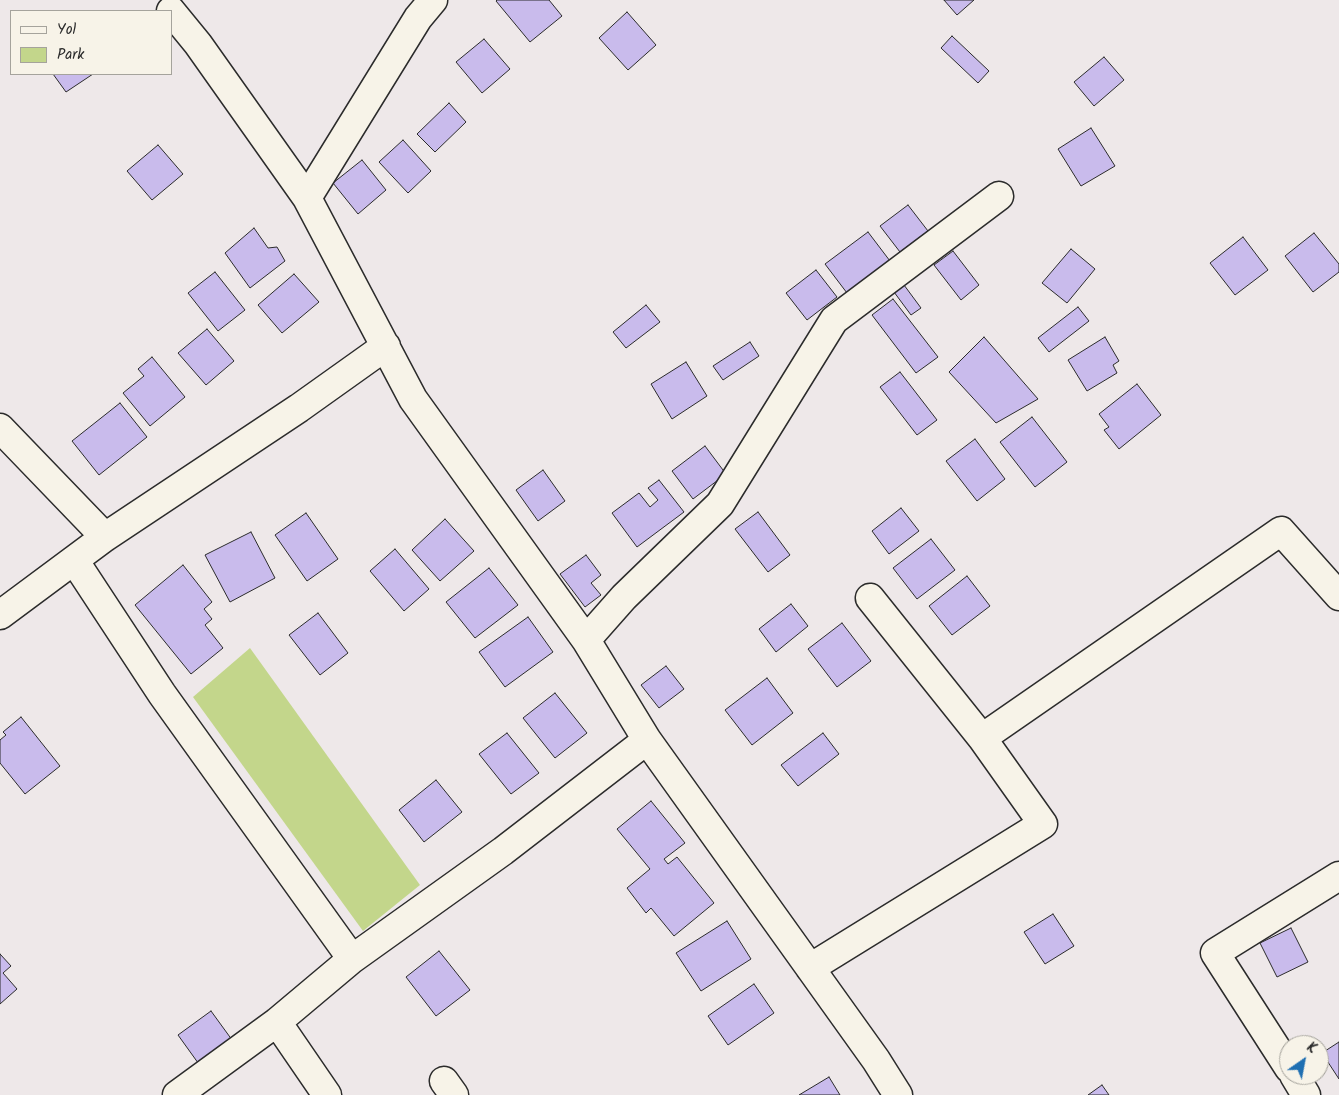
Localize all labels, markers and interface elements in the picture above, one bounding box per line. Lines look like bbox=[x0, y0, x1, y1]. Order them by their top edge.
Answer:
legend bbox=[10, 10, 172, 75]
text: Yol bbox=[57, 18, 76, 42]
text: Park bbox=[57, 43, 84, 67]
north arrow bbox=[1279, 1035, 1329, 1085]
text: K bbox=[1302, 1037, 1321, 1060]

